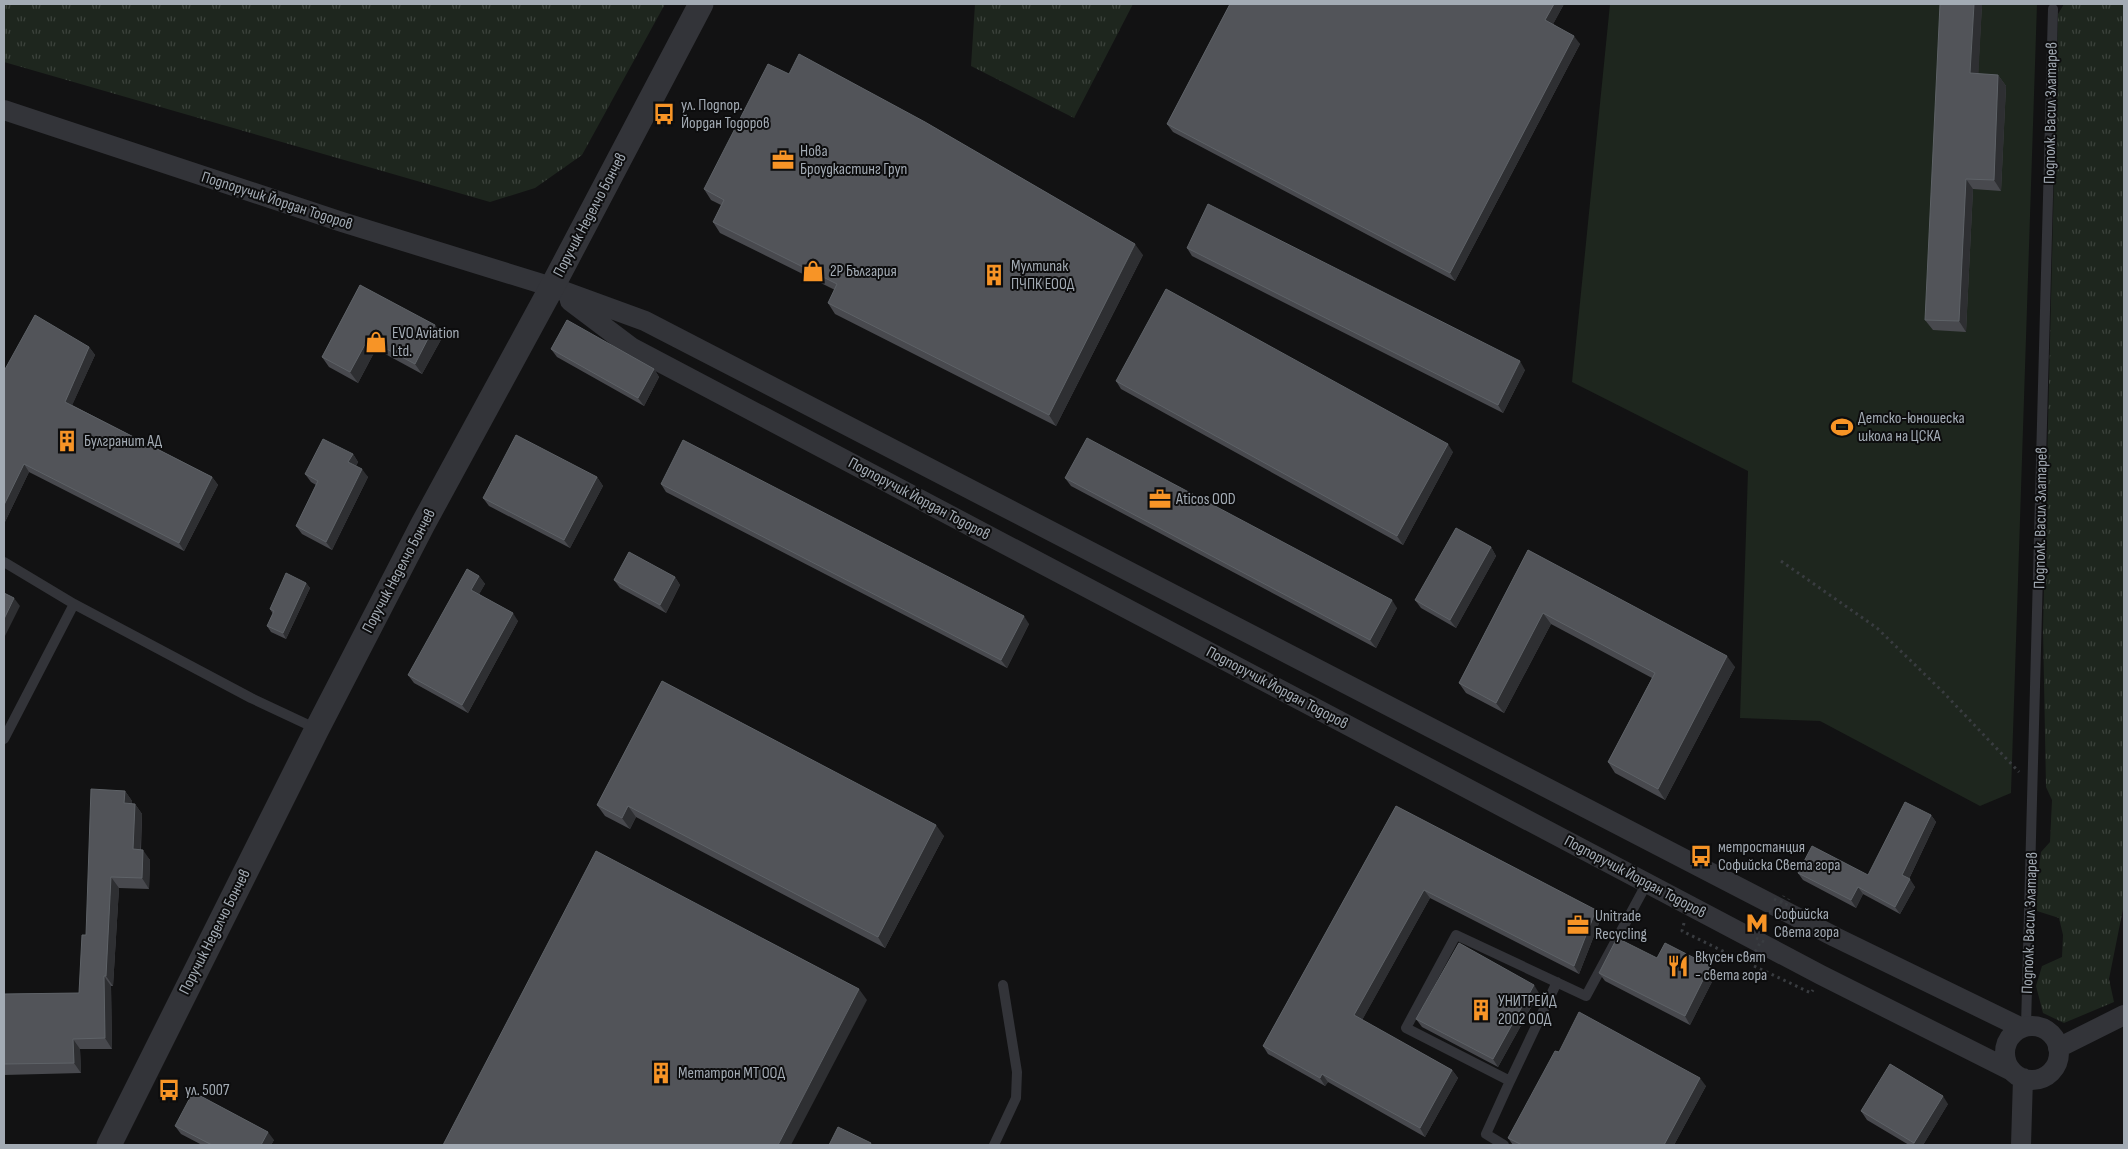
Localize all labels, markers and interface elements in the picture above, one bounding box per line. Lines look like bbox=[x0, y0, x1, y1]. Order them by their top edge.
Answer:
street label: Подполк. Васил Златарев bbox=[2040, 42, 2062, 184]
place label: ул. Подпор. Йордан Тодоров bbox=[681, 96, 770, 133]
bus stop icon: ул. Подпор. Йордан Тодоров bbox=[651, 101, 677, 127]
place label: Нова Броудкастинг Груп bbox=[800, 142, 907, 179]
office icon: Нова Броудкастинг Груп bbox=[770, 147, 796, 173]
street label: Поручик Неделчо Бончев bbox=[549, 150, 631, 280]
street label: Подпоручик Йордан Тодоров bbox=[199, 168, 355, 234]
place label: Мултипак ПЧПК ЕООД bbox=[1011, 257, 1075, 294]
shop icon: 2Р България bbox=[800, 258, 826, 284]
place label: 2Р България bbox=[830, 262, 897, 281]
building icon: Мултипак ПЧПК ЕООД bbox=[981, 262, 1007, 288]
place label: EVO Aviation Ltd. bbox=[392, 324, 459, 361]
shop icon: EVO Aviation Ltd. bbox=[363, 329, 389, 355]
place label: Детско-юношеска школа на ЦСКА bbox=[1858, 409, 1965, 446]
sports icon: Детско-юношеска школа на ЦСКА bbox=[1829, 414, 1855, 440]
building icon: Булгранит АД bbox=[54, 428, 80, 454]
place label: Булгранит АД bbox=[84, 432, 163, 451]
street label: Подполк. Васил Златарев bbox=[2030, 447, 2052, 589]
street label: Подпоручик Йордан Тодоров bbox=[845, 454, 993, 544]
office icon: Aticos OOD bbox=[1147, 486, 1173, 512]
place label: Aticos OOD bbox=[1175, 490, 1236, 509]
street label: Поручик Неделчо Бончев bbox=[358, 506, 440, 636]
street label: Подпоручик Йордан Тодоров bbox=[1203, 643, 1351, 733]
street label: Подпоручик Йордан Тодоров bbox=[1561, 832, 1709, 922]
place label: метростанция Софийска Света гора bbox=[1718, 838, 1840, 875]
bus stop icon: метростанция Софийска Света гора bbox=[1688, 843, 1714, 869]
street label: Подполк. Васил Златарев bbox=[2018, 852, 2042, 994]
street label: Поручик Неделчо Бончев bbox=[175, 866, 255, 998]
place label: Софийска Света гора bbox=[1774, 905, 1839, 942]
place label: Unitrade Recycling bbox=[1595, 907, 1647, 944]
metro station icon: Софийска Света гора bbox=[1744, 910, 1770, 936]
office icon: Unitrade Recycling bbox=[1565, 912, 1591, 938]
place label: Вкусен свят - света гора bbox=[1695, 948, 1767, 985]
restaurant icon: Вкусен свят - света гора bbox=[1665, 953, 1691, 979]
place label: УНИТРЕЙД 2002 ООД bbox=[1498, 992, 1557, 1029]
building icon: УНИТРЕЙД 2002 ООД bbox=[1468, 997, 1494, 1023]
building icon: Метатрон МТ ООД bbox=[648, 1060, 674, 1086]
place label: Метатрон МТ ООД bbox=[678, 1064, 785, 1083]
bus stop icon: ул. 5007 bbox=[156, 1077, 182, 1103]
place label: ул. 5007 bbox=[185, 1081, 230, 1100]

